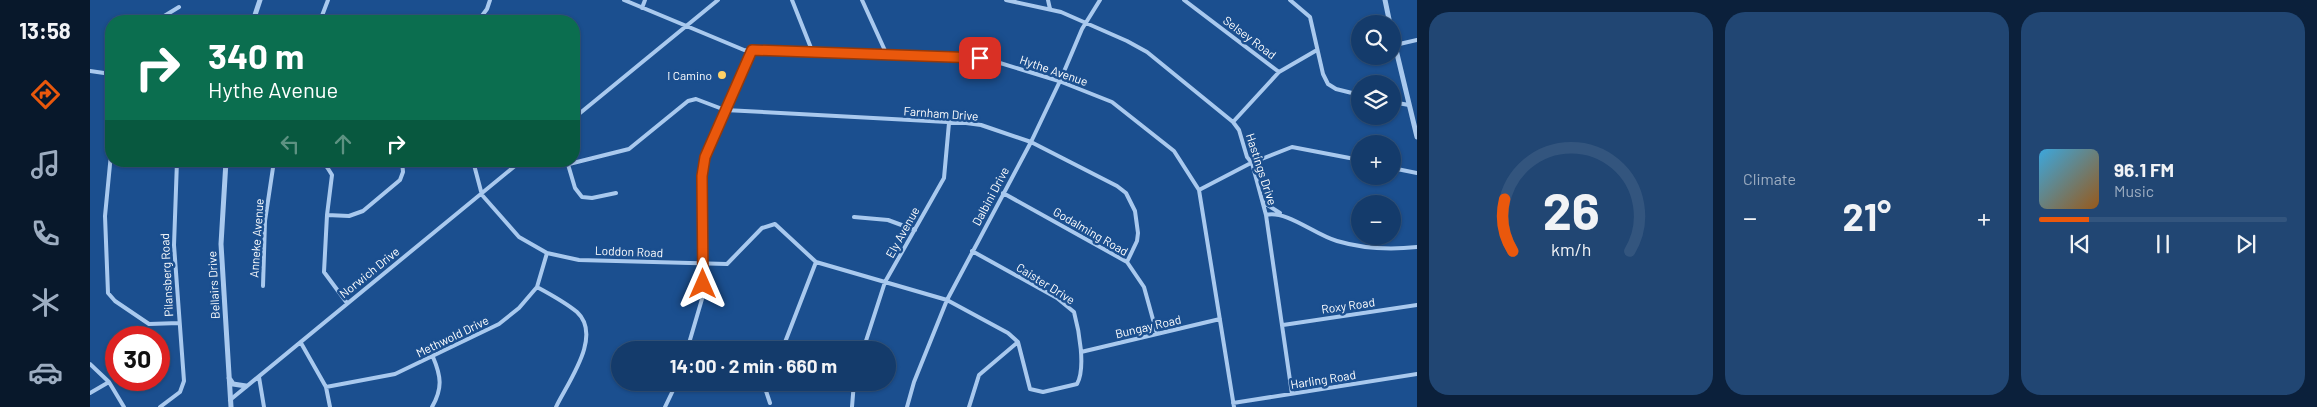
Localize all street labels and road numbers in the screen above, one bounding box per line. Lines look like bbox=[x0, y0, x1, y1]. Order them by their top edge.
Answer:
street label: Selsey Road bbox=[1221, 13, 1279, 61]
street label: Hythe Avenue bbox=[1018, 52, 1090, 88]
street label: Farnham Drive bbox=[903, 103, 979, 123]
street label: Hastings Drive bbox=[1244, 131, 1280, 207]
street label: Dalbini Drive bbox=[969, 164, 1011, 228]
street label: Anneke Avenue bbox=[246, 198, 266, 278]
street label: Ely Avenue bbox=[882, 204, 922, 260]
street label: Godalming Road bbox=[1051, 204, 1131, 258]
street label: Pilansberg Road bbox=[157, 233, 175, 317]
street label: Loddon Road bbox=[595, 243, 663, 259]
street label: Norwich Drive bbox=[336, 244, 402, 300]
street label: Bellairs Drive bbox=[204, 251, 222, 319]
street label: Caister Drive bbox=[1014, 260, 1078, 306]
street label: Roxy Road bbox=[1320, 294, 1376, 316]
street label: Methwold Drive bbox=[413, 312, 491, 360]
street label: Bungay Road bbox=[1114, 312, 1182, 340]
street label: Harling Road bbox=[1289, 367, 1357, 391]

